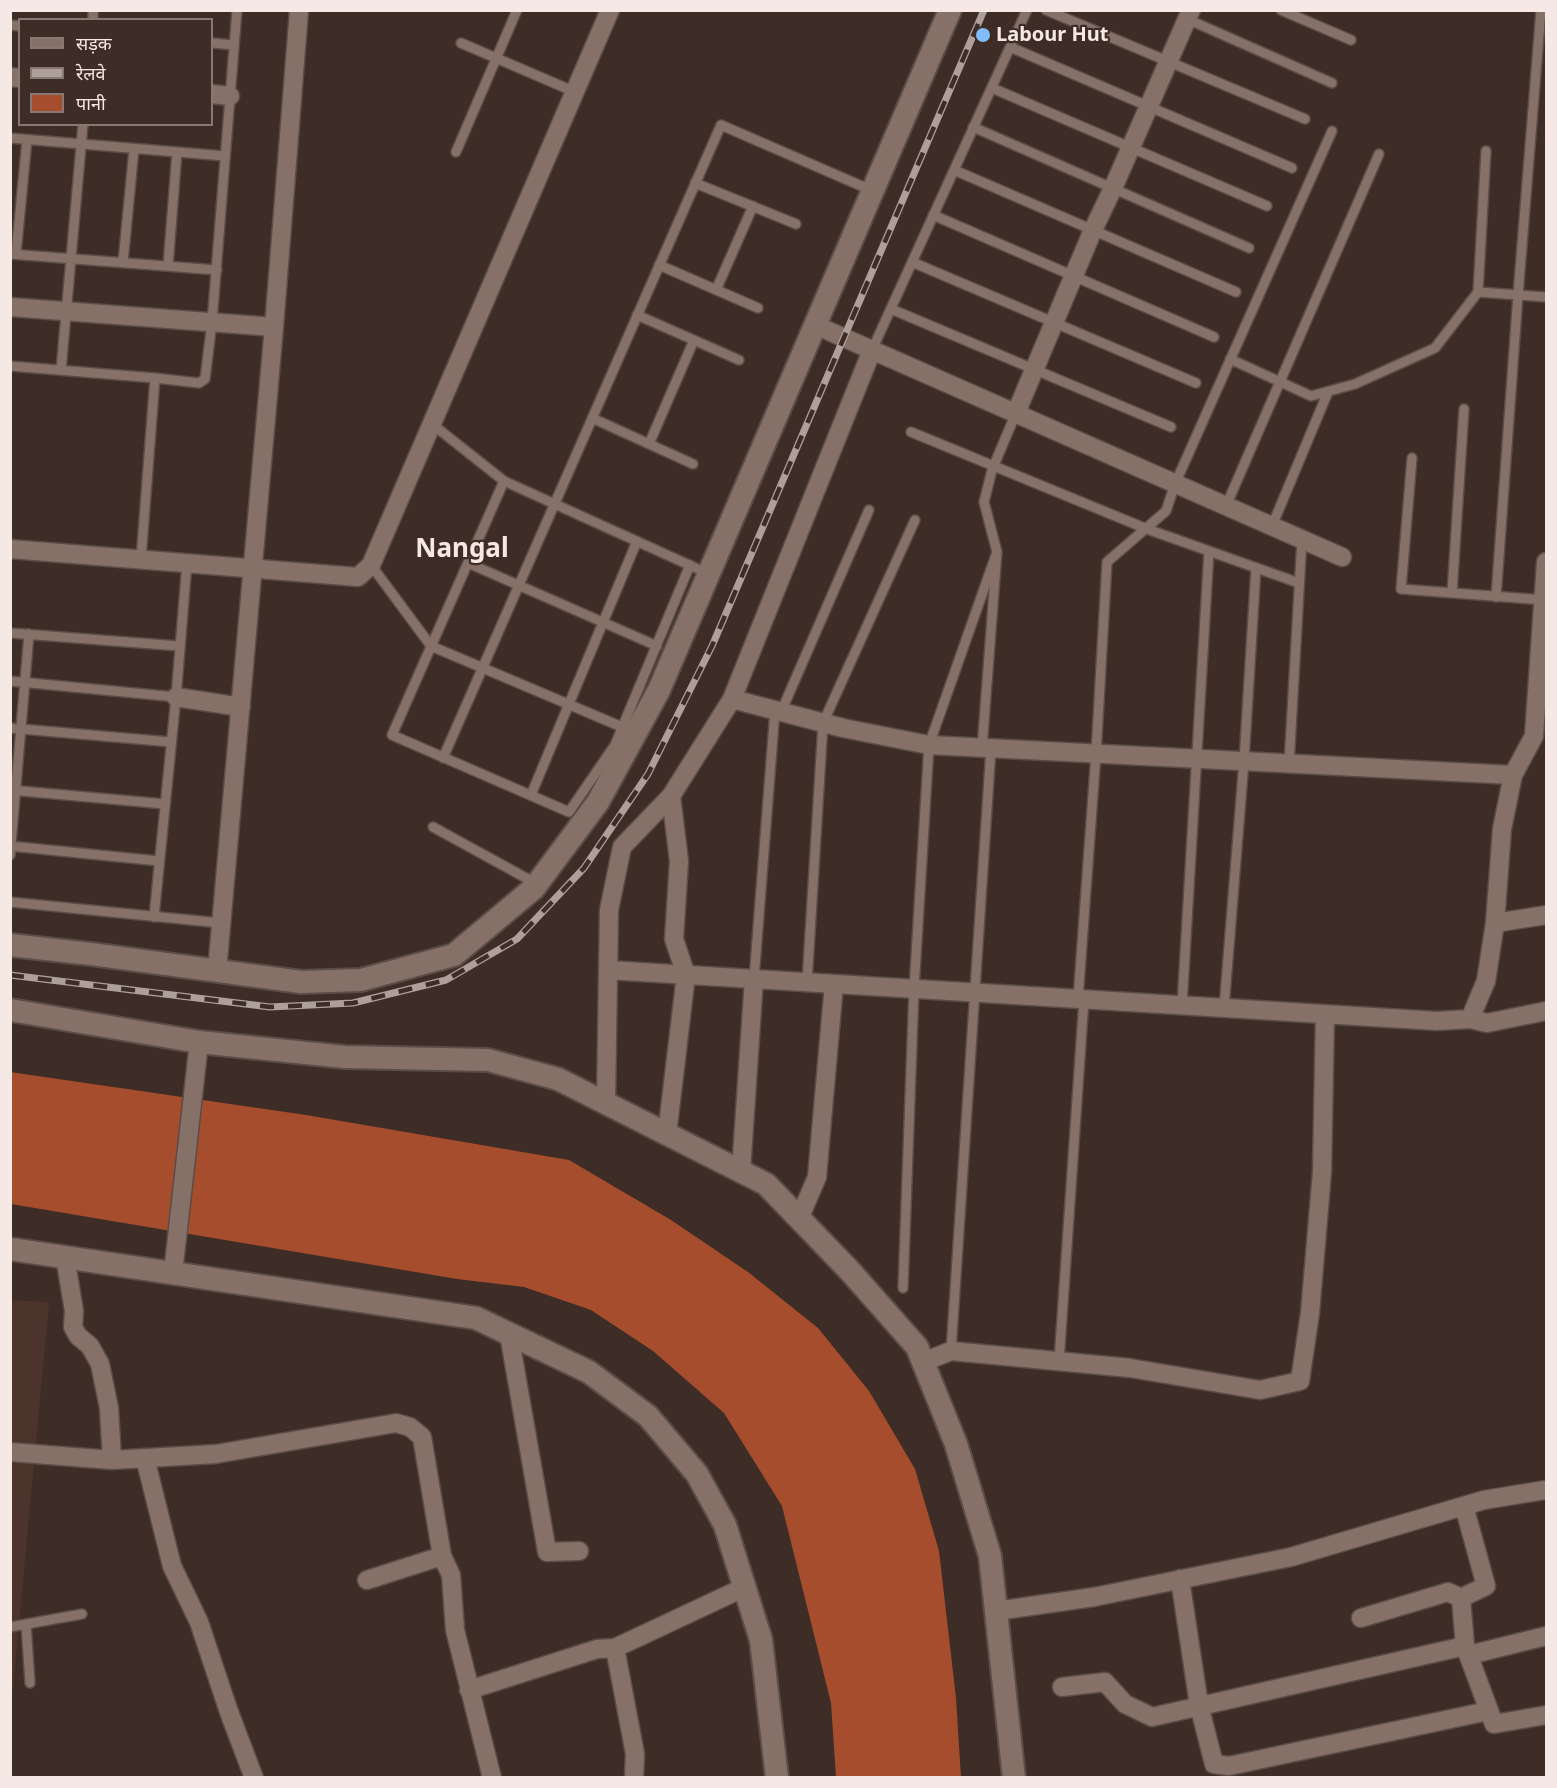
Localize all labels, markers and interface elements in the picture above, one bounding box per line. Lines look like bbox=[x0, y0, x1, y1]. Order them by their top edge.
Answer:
legend bbox=[18, 18, 213, 126]
place label: Labour Hut bbox=[996, 23, 1108, 47]
marker: Labour Hut bbox=[974, 26, 992, 44]
text: सड़क bbox=[76, 31, 112, 55]
text: रेलवे bbox=[76, 61, 106, 85]
text: पानी bbox=[76, 91, 106, 115]
district label: Nangal bbox=[415, 534, 509, 566]

